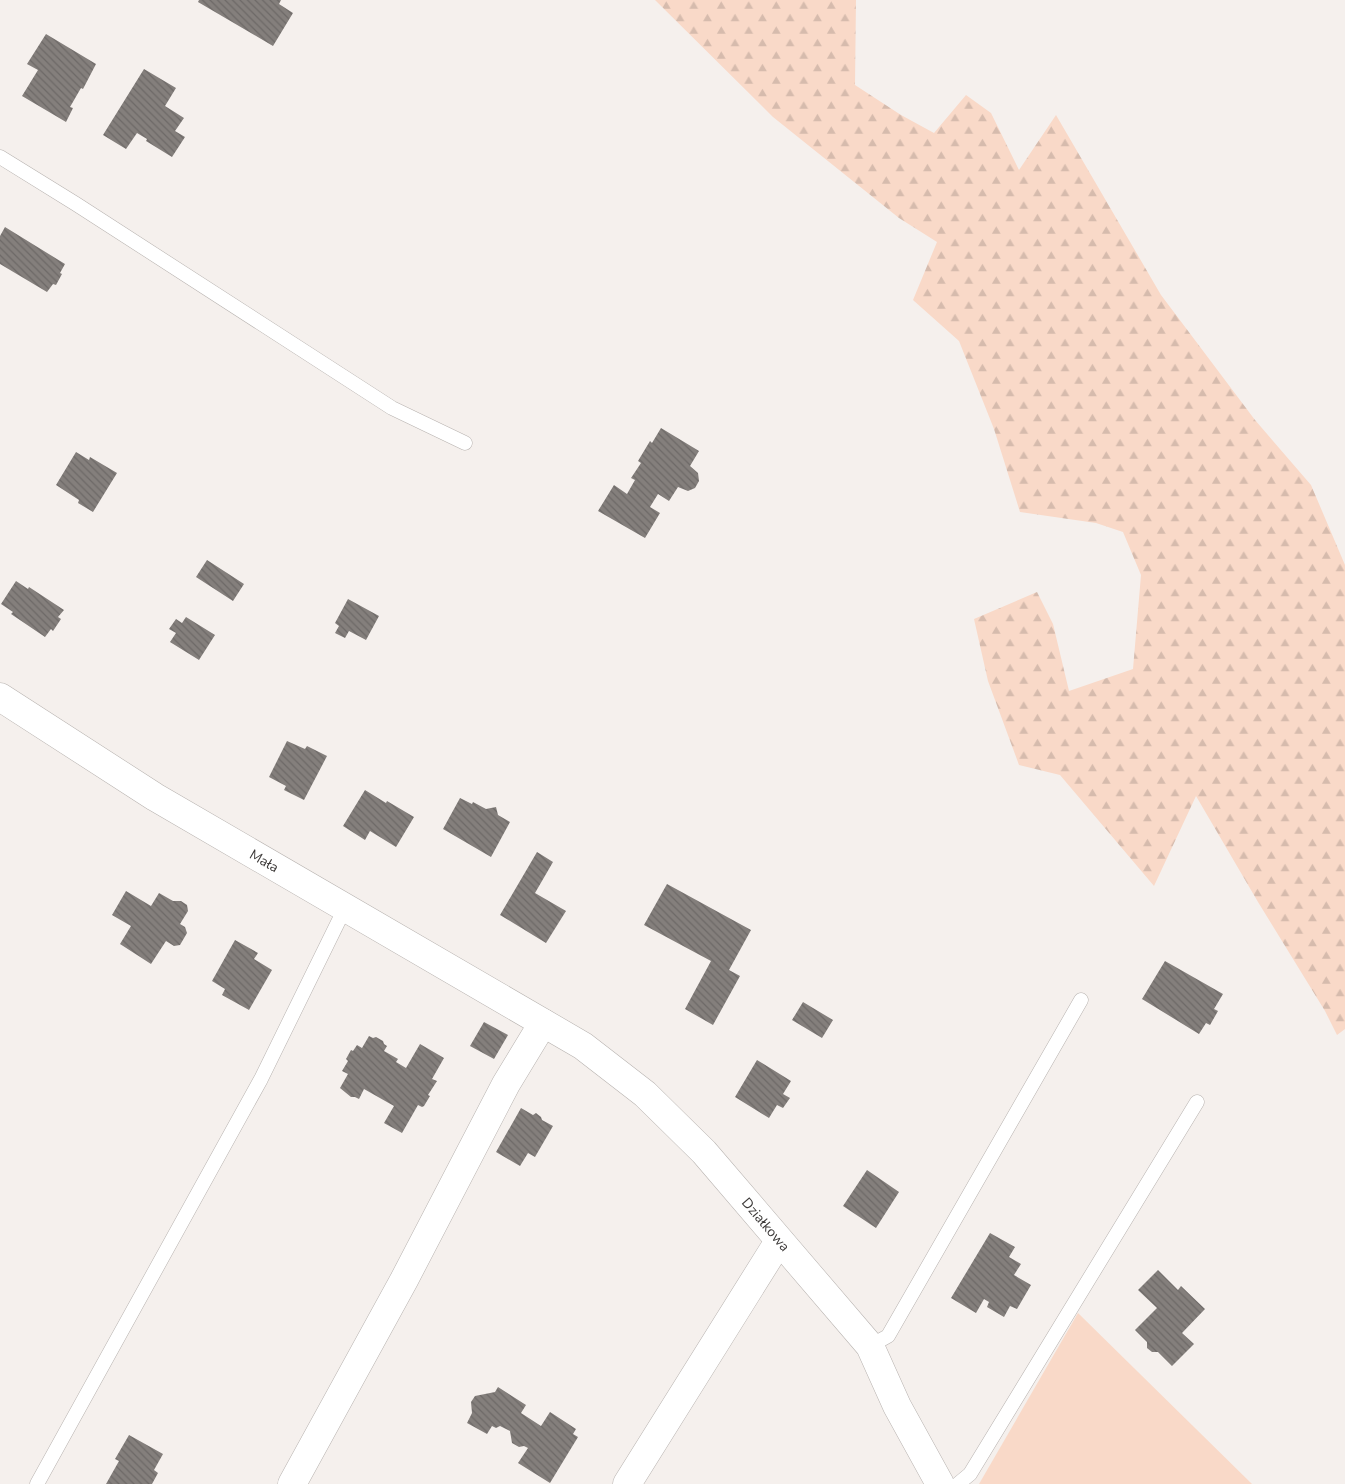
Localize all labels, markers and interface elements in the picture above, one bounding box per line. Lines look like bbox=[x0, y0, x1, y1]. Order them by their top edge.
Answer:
street label: Mała bbox=[246, 845, 282, 877]
street label: Działkowa bbox=[737, 1194, 794, 1256]

